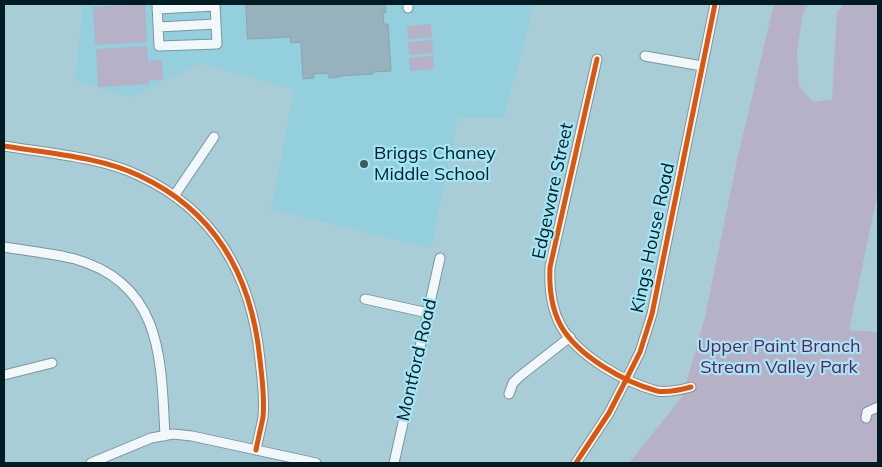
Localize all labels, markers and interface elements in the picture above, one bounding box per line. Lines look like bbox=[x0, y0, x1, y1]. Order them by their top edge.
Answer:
street label: Edgeware Street bbox=[528, 121, 578, 261]
place label: Briggs Chaney Middle School bbox=[374, 143, 496, 186]
marker: Briggs Chaney Middle School bbox=[358, 158, 370, 170]
street label: Kings House Road bbox=[627, 161, 679, 315]
street label: Montford Road bbox=[392, 297, 442, 423]
park label: Upper Paint Branch Stream Valley Park bbox=[697, 336, 861, 378]

